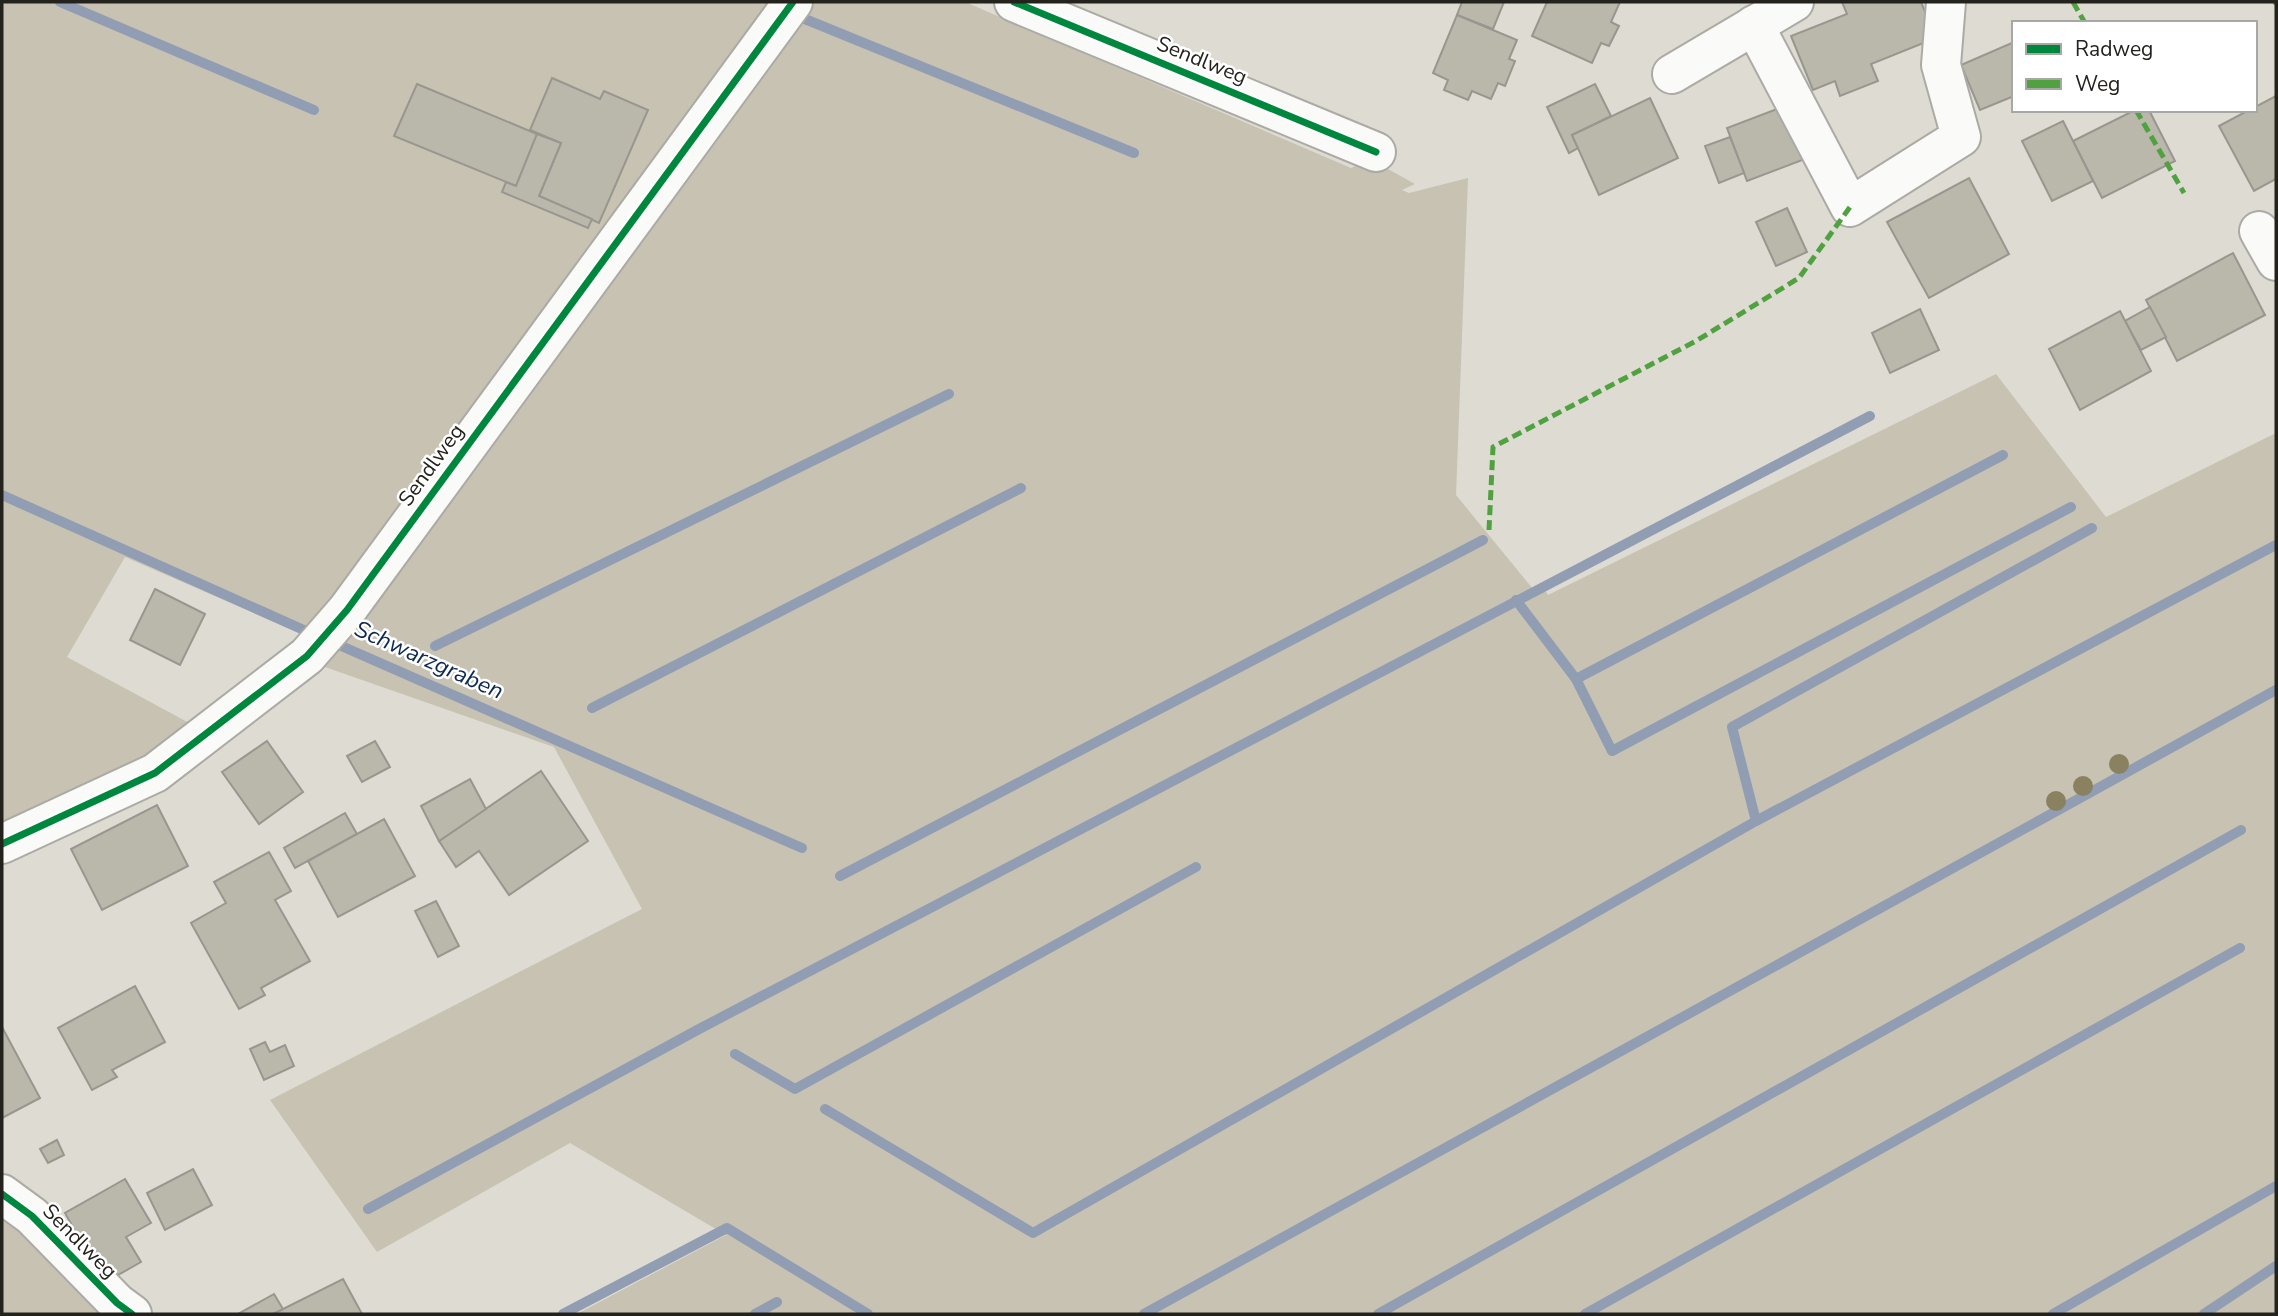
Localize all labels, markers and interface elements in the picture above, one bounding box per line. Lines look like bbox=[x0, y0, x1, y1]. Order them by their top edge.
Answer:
legend bbox=[2012, 21, 2257, 112]
street label: Sendlweg bbox=[1153, 29, 1251, 91]
text: Radweg bbox=[2075, 35, 2153, 63]
text: Weg bbox=[2075, 70, 2120, 98]
street label: Sendlweg bbox=[392, 418, 470, 512]
water label: Schwarzgraben bbox=[349, 613, 509, 707]
street label: Sendlweg bbox=[36, 1197, 124, 1285]

